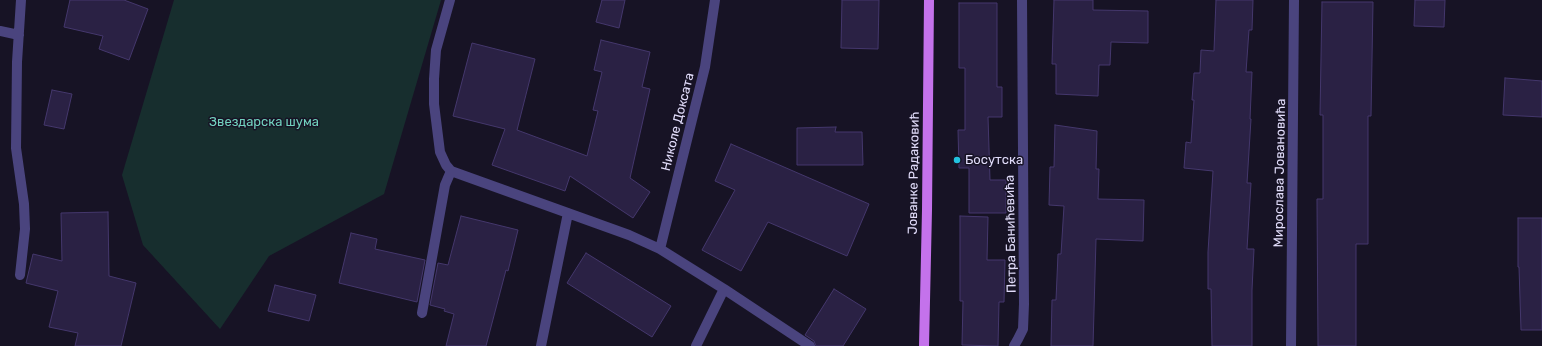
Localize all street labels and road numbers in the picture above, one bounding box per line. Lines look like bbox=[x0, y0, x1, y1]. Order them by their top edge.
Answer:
street label: Николе Доксата bbox=[658, 71, 698, 173]
street label: Мирослава Јовановића bbox=[1271, 98, 1289, 248]
street label: Јованке Радаковић bbox=[905, 111, 923, 235]
street label: Петра Банићевића bbox=[1002, 175, 1020, 293]

